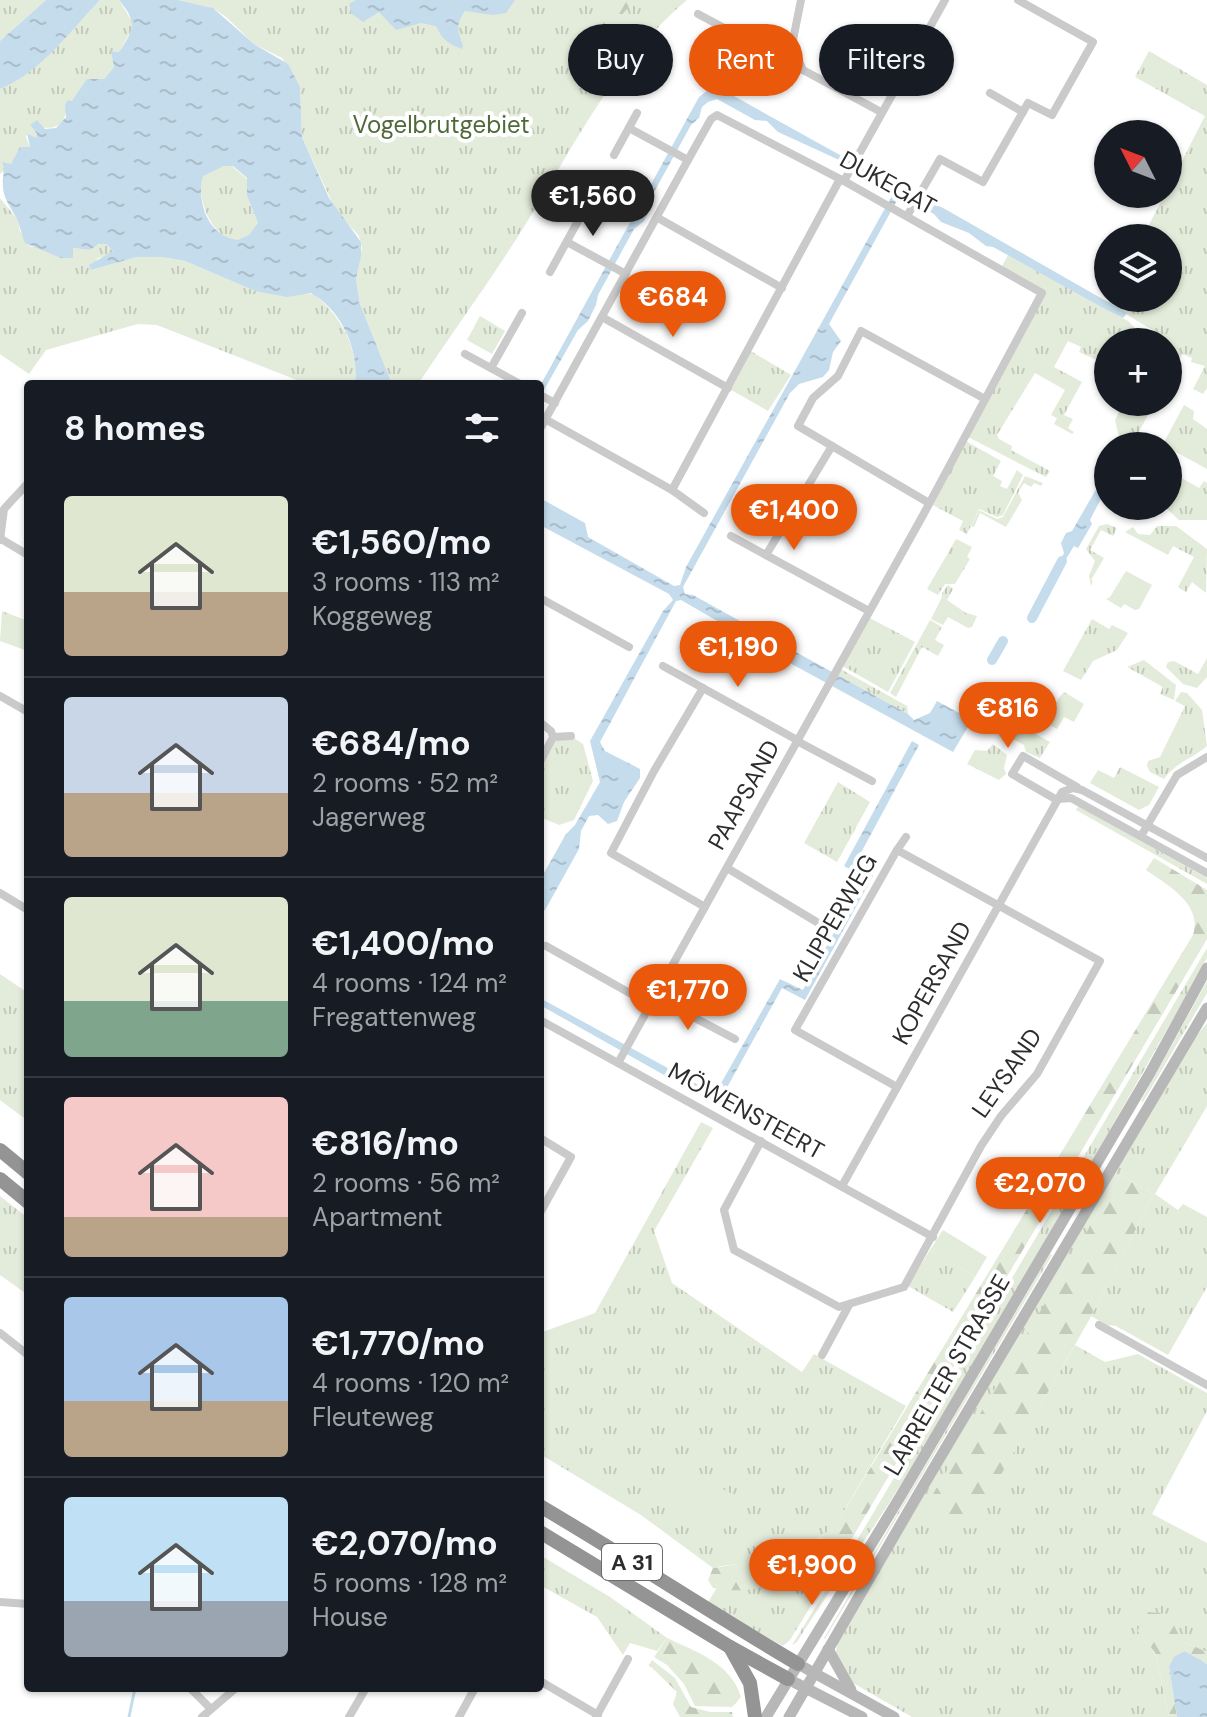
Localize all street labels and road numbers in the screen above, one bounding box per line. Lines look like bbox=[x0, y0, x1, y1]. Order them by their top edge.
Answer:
street label: DUKEGAT bbox=[835, 143, 942, 222]
street label: PAAPSAND bbox=[701, 735, 786, 855]
street label: KLIPPERWEG bbox=[786, 848, 884, 987]
street label: KOPERSAND bbox=[885, 916, 978, 1050]
street label: LEYSAND bbox=[965, 1022, 1049, 1123]
street label: MÖWENSTEERT bbox=[663, 1055, 830, 1166]
street label: LARRELTER STRASSE bbox=[876, 1269, 1017, 1481]
road number: A 31 bbox=[602, 1544, 662, 1580]

